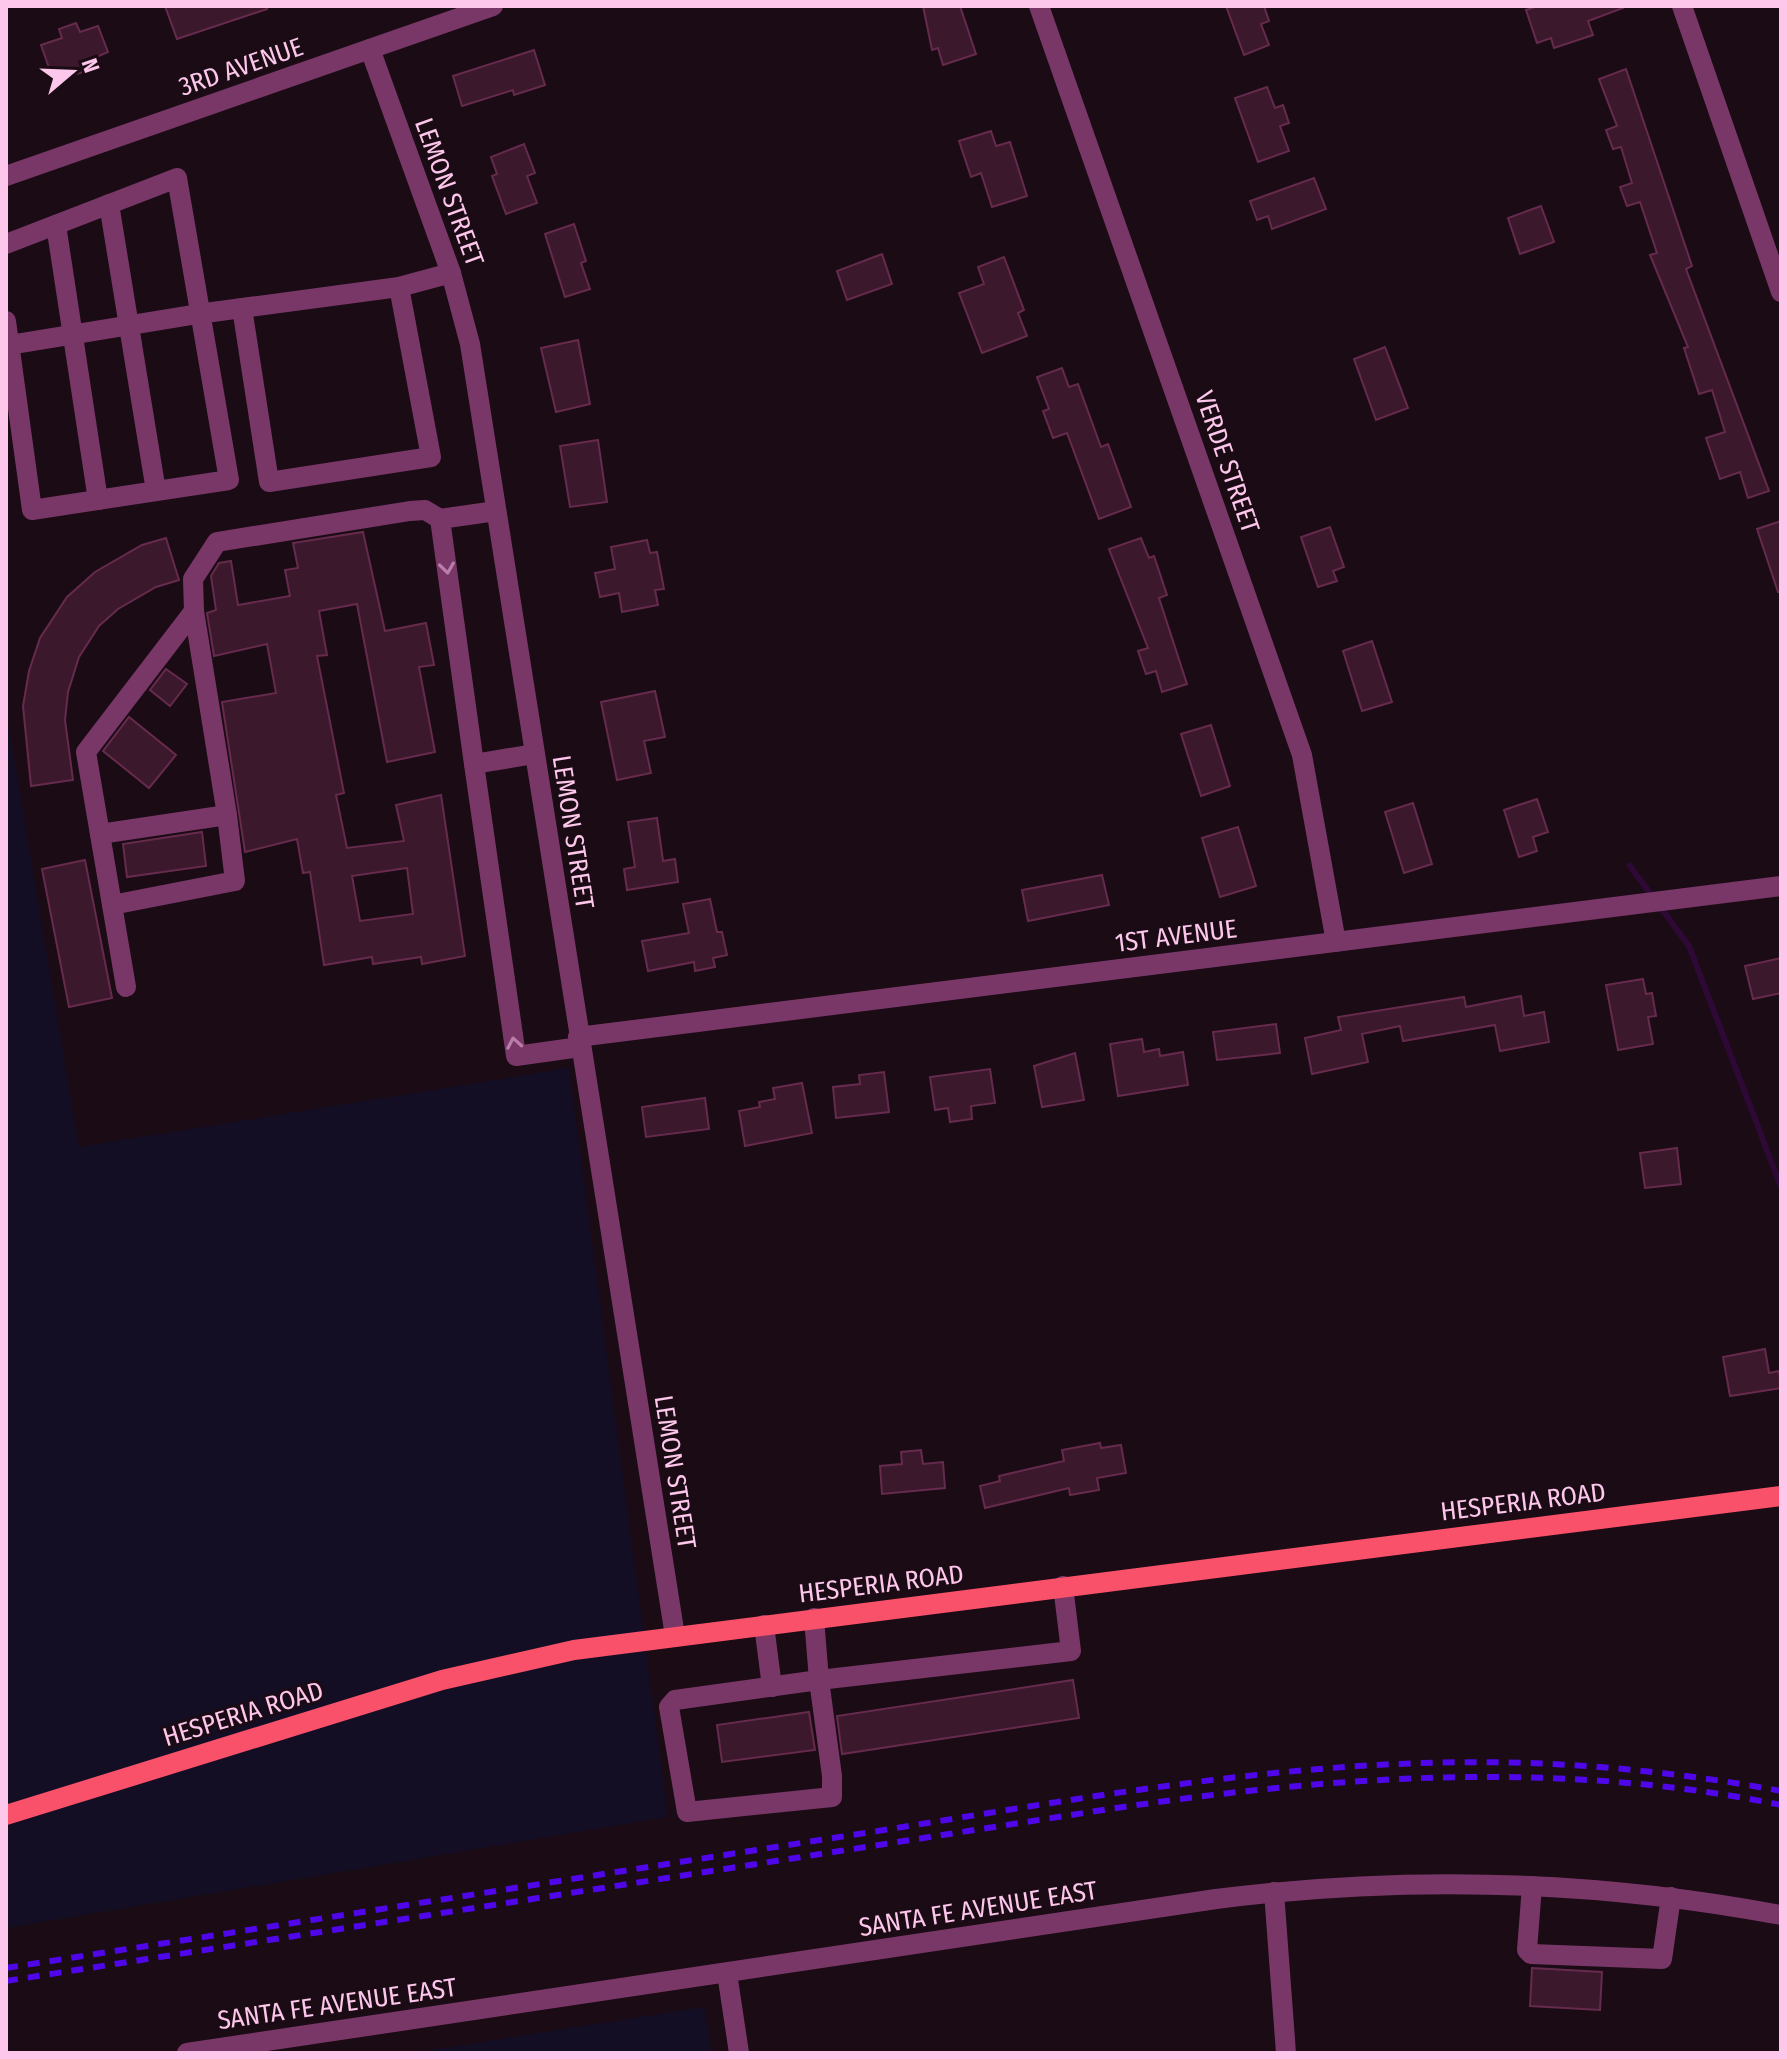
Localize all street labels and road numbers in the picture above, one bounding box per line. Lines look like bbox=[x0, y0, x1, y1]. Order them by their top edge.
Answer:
street label: 3RD AVENUE bbox=[175, 31, 307, 103]
street label: LEMON STREET bbox=[408, 114, 490, 270]
street label: VERDE STREET bbox=[1188, 387, 1266, 537]
street label: LEMON STREET bbox=[546, 753, 600, 911]
street label: 1ST AVENUE bbox=[1113, 913, 1239, 959]
street label: LEMON STREET bbox=[648, 1393, 702, 1551]
street label: HESPERIA ROAD bbox=[1439, 1477, 1607, 1527]
street label: HESPERIA ROAD bbox=[797, 1559, 965, 1609]
street label: HESPERIA ROAD bbox=[159, 1675, 327, 1753]
street label: SANTA FE AVENUE EAST bbox=[857, 1875, 1099, 1943]
street label: SANTA FE AVENUE EAST bbox=[216, 1972, 458, 2036]

